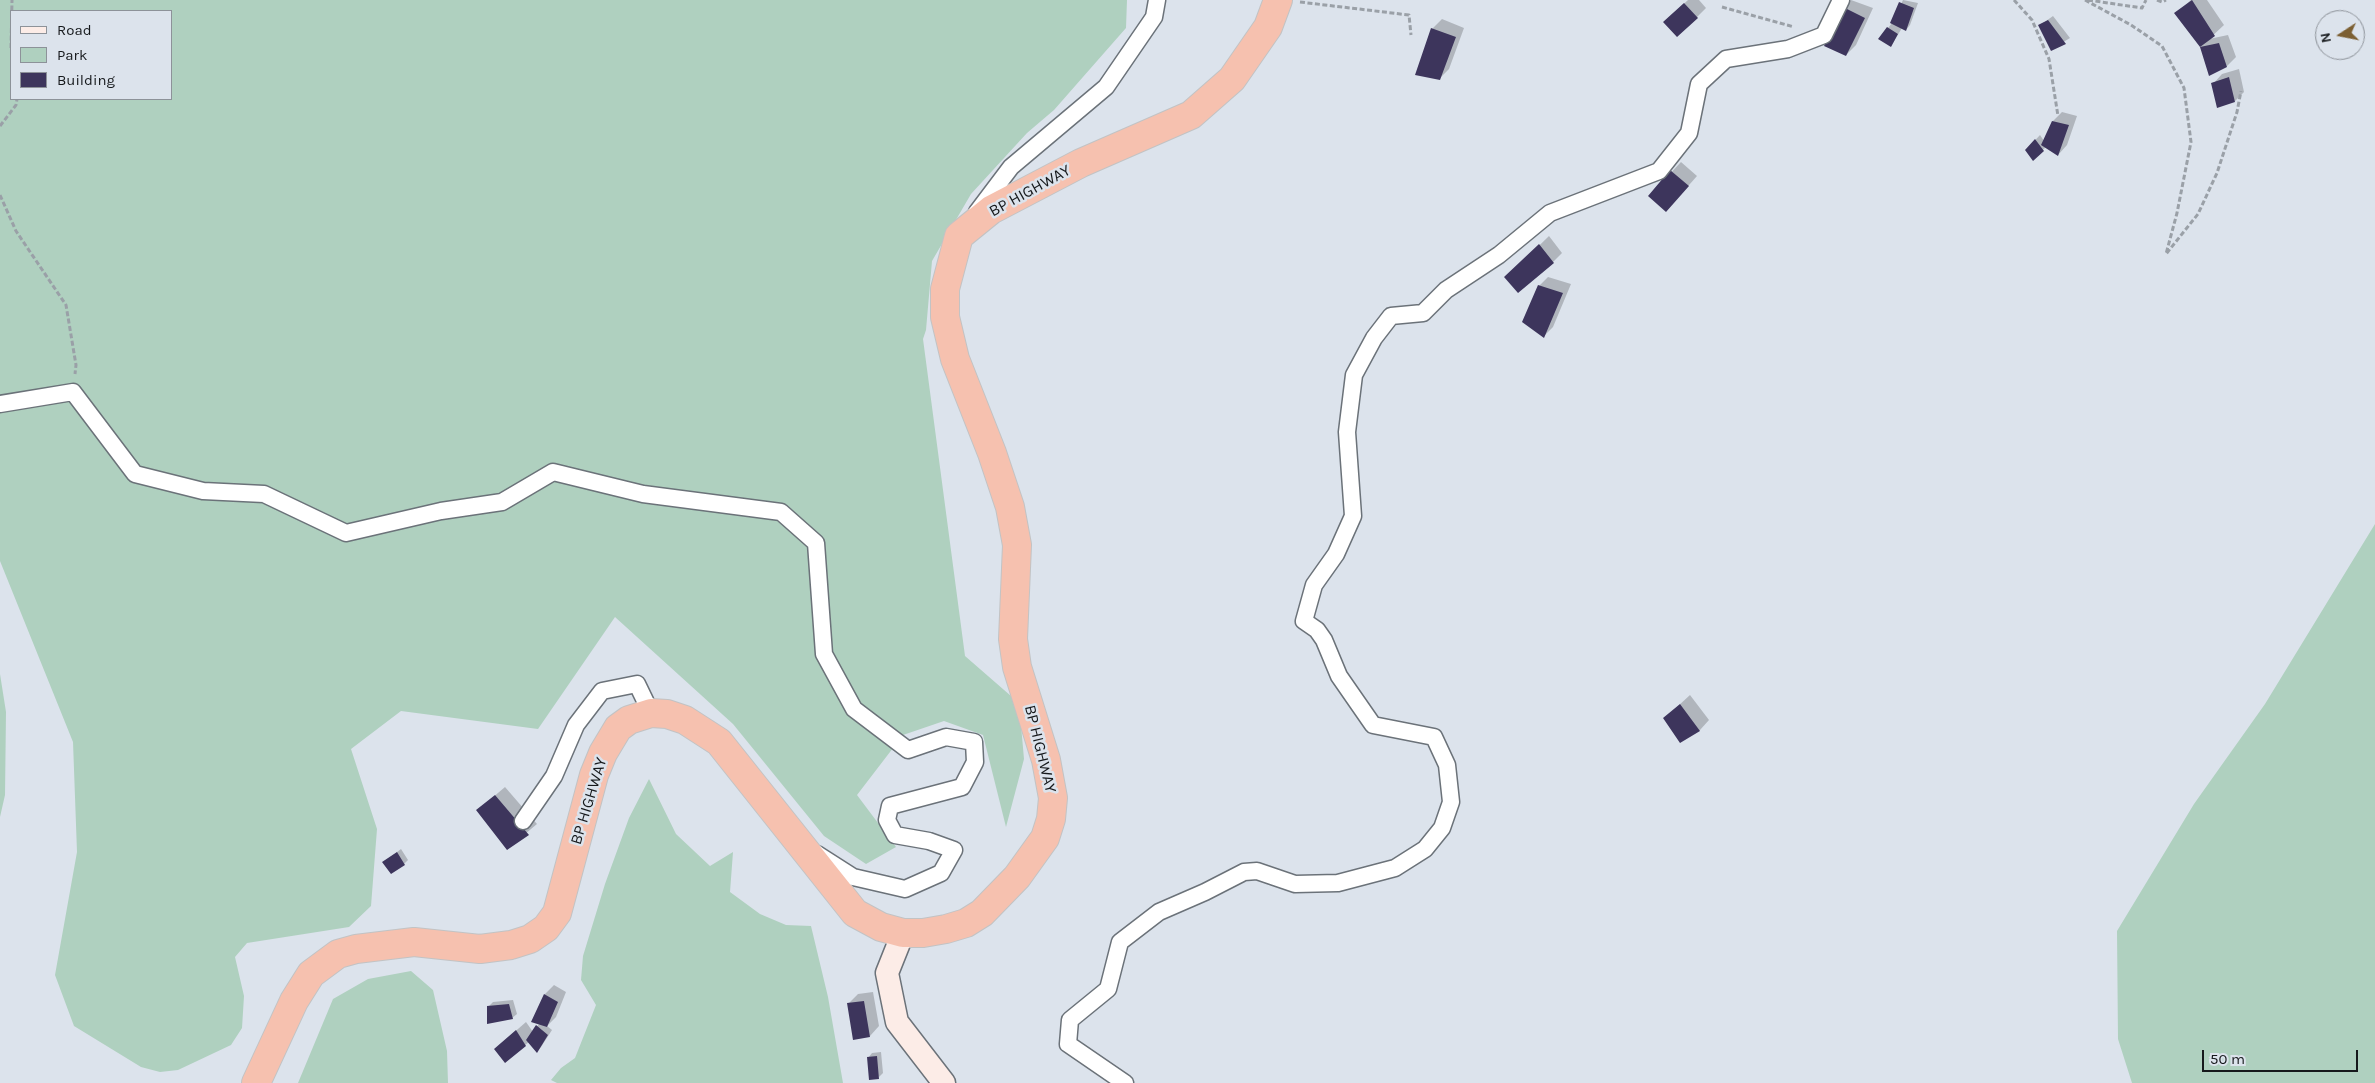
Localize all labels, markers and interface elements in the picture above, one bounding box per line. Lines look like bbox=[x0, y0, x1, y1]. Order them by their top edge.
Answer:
legend bbox=[10, 10, 172, 100]
north arrow bbox=[2315, 10, 2365, 60]
text: Road bbox=[57, 21, 92, 39]
text: N bbox=[2316, 31, 2335, 44]
text: Park bbox=[57, 46, 87, 64]
text: Building bbox=[57, 71, 115, 89]
street label: BP HIGHWAY bbox=[986, 161, 1074, 221]
street label: BP HIGHWAY bbox=[1020, 703, 1060, 795]
street label: BP HIGHWAY bbox=[567, 755, 611, 847]
scale bar bbox=[2205, 1040, 2361, 1072]
text: 50 m bbox=[2210, 1050, 2245, 1068]

